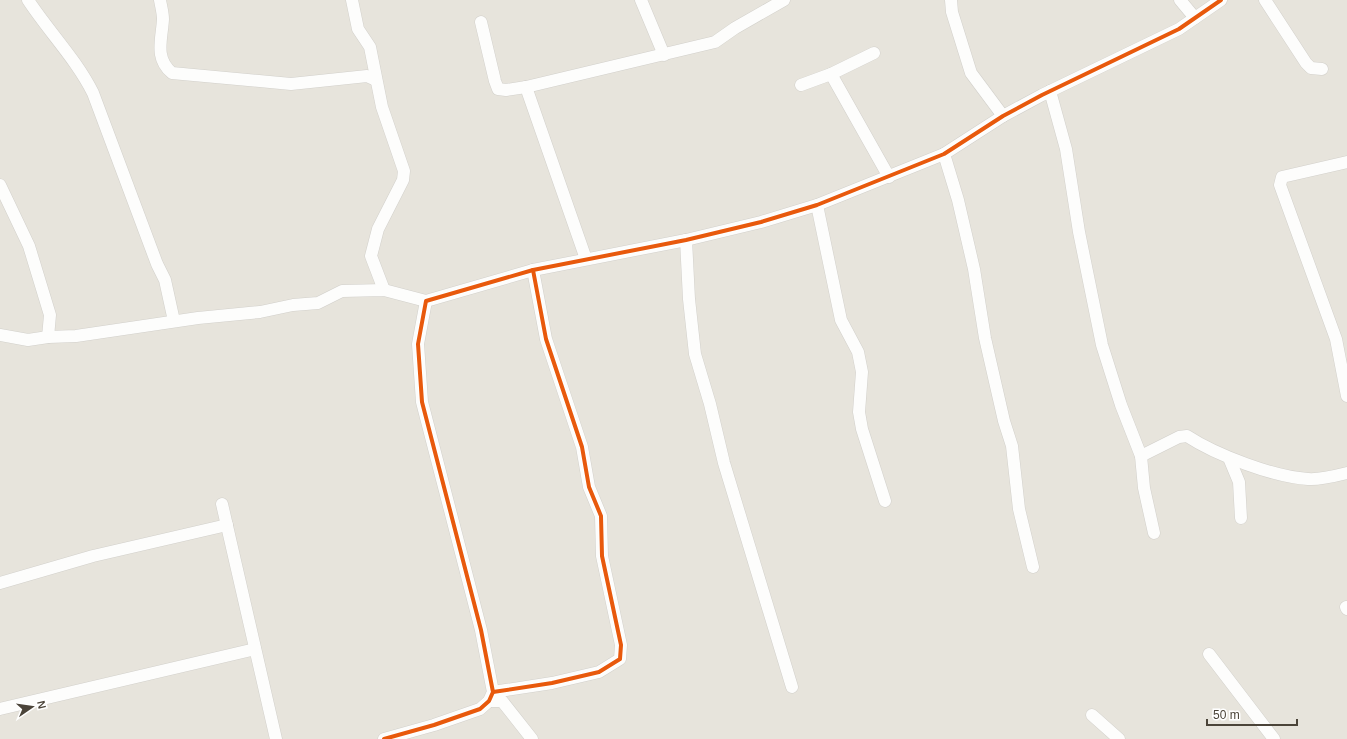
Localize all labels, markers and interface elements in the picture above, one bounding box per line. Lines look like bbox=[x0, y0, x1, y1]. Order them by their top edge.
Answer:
north arrow bbox=[12, 687, 52, 727]
text: N bbox=[35, 700, 48, 710]
scale bar bbox=[1207, 701, 1297, 727]
text: 50 m bbox=[1213, 708, 1240, 722]

